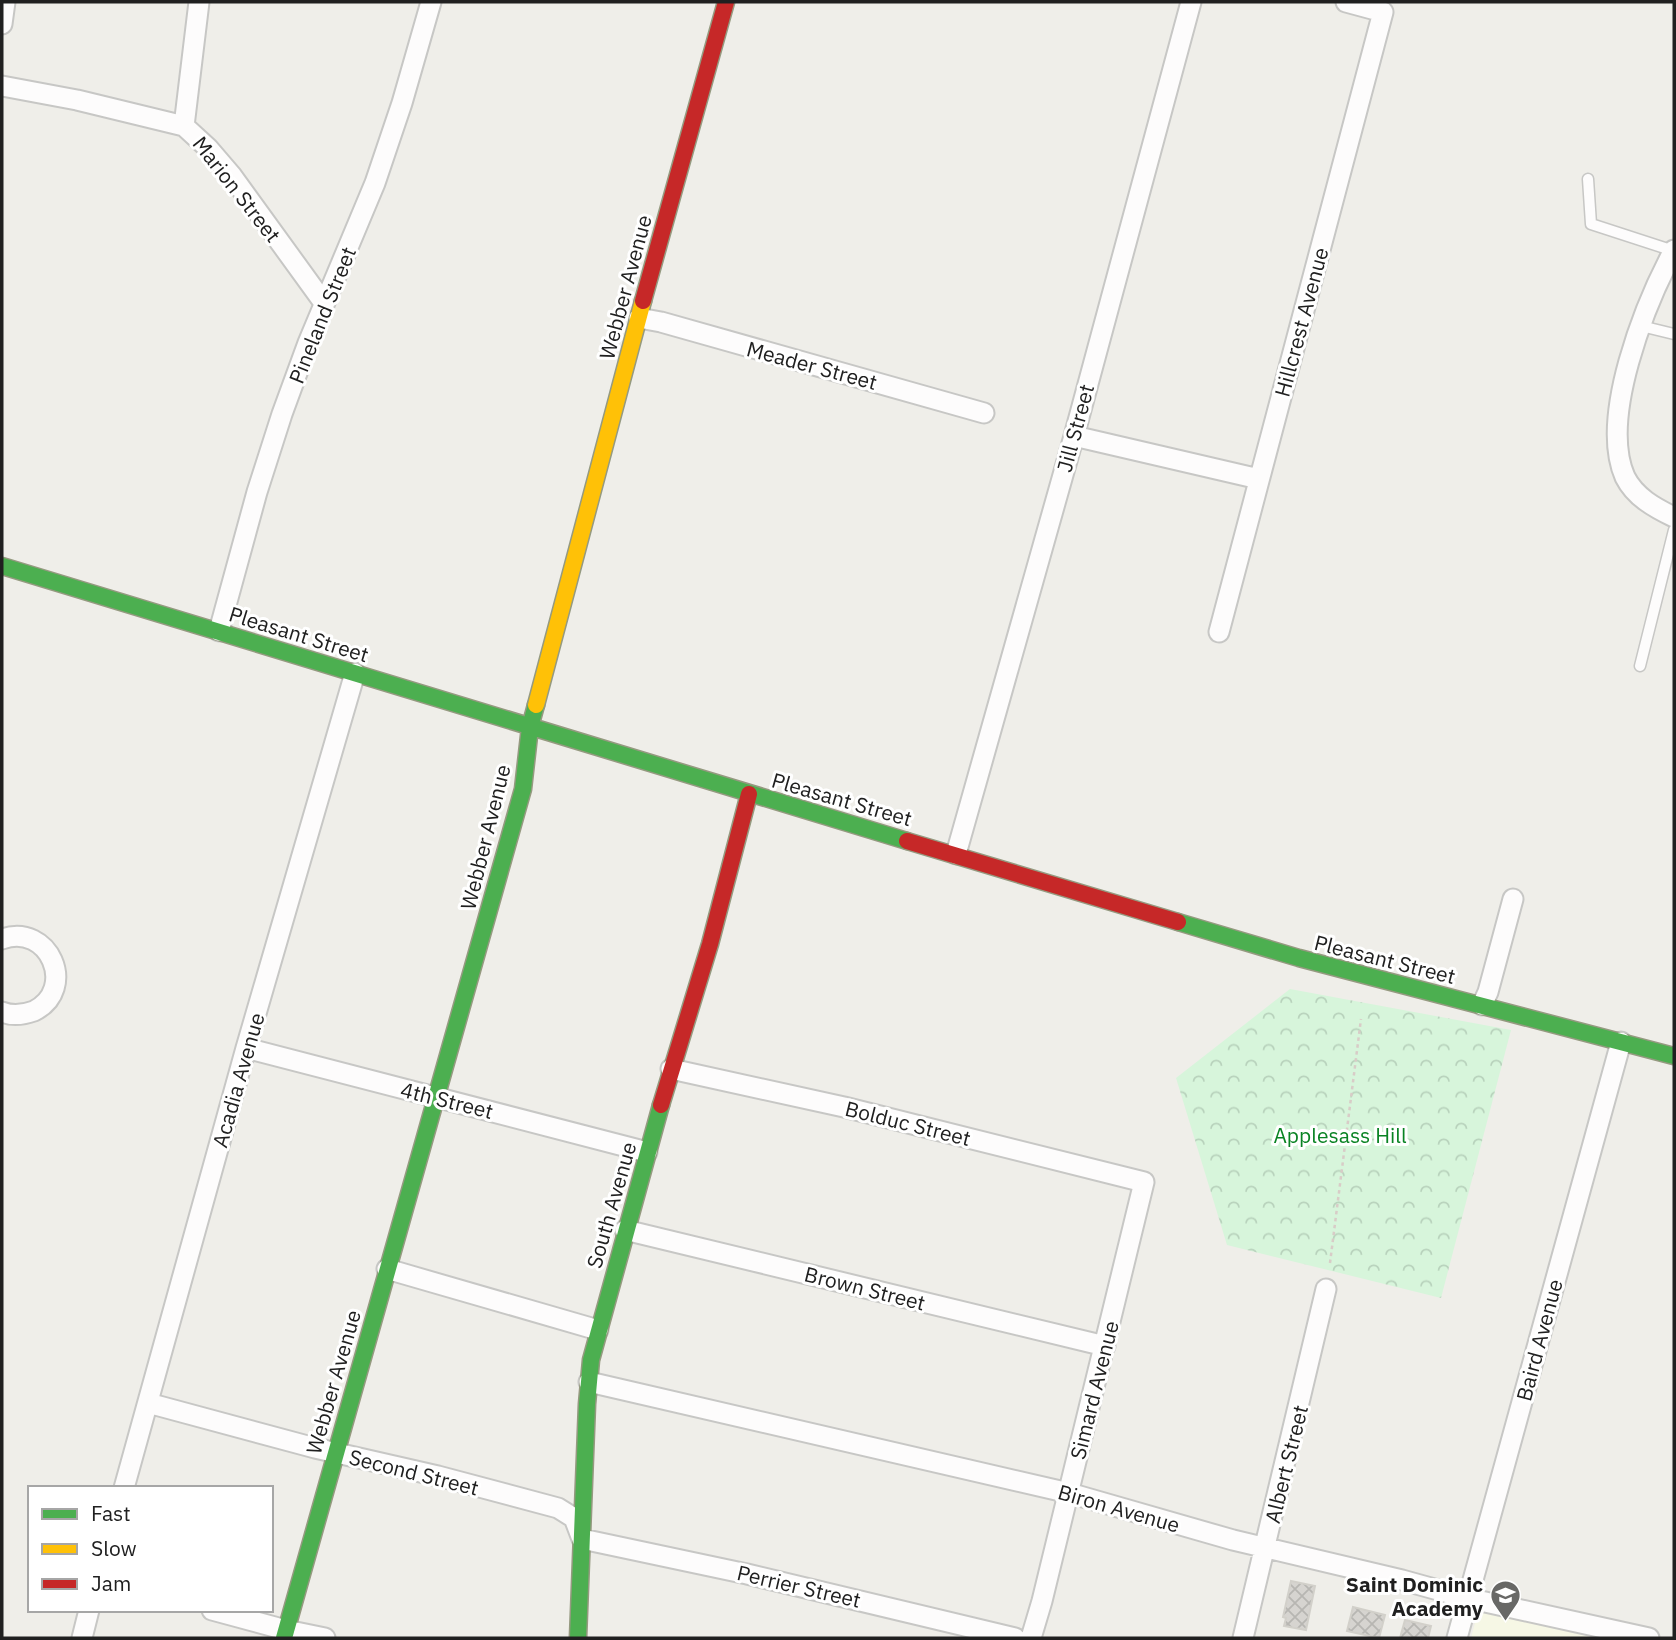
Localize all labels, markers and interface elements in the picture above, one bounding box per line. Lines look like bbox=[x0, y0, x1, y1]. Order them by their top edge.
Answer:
street label: Marion Street bbox=[187, 130, 287, 248]
street label: Webber Avenue bbox=[592, 212, 658, 362]
street label: Pineland Street bbox=[282, 243, 362, 387]
street label: Hillcrest Avenue bbox=[1268, 244, 1334, 400]
street label: Meader Street bbox=[744, 334, 880, 396]
street label: Jill Street bbox=[1050, 381, 1100, 475]
street label: Pleasant Street bbox=[226, 599, 372, 669]
street label: Webber Avenue bbox=[453, 762, 517, 912]
street label: Pleasant Street bbox=[769, 766, 915, 832]
street label: Pleasant Street bbox=[1312, 928, 1458, 990]
street label: Acadia Avenue bbox=[205, 1009, 271, 1151]
street label: 4th Street bbox=[398, 1075, 496, 1125]
street label: Bolduc Street bbox=[842, 1094, 974, 1152]
park label: Applesass Hill bbox=[1273, 1121, 1407, 1149]
street label: South Avenue bbox=[580, 1139, 642, 1271]
street label: Brown Street bbox=[802, 1259, 928, 1317]
street label: Baird Avenue bbox=[1509, 1276, 1569, 1404]
street label: Webber Avenue bbox=[299, 1307, 367, 1457]
street label: Simard Avenue bbox=[1063, 1318, 1125, 1462]
street label: Albert Street bbox=[1258, 1402, 1314, 1526]
street label: Second Street bbox=[346, 1442, 482, 1502]
street label: Biron Avenue bbox=[1055, 1477, 1183, 1539]
legend bbox=[28, 1486, 273, 1612]
text: Fast bbox=[91, 1499, 131, 1527]
text: Slow bbox=[91, 1534, 137, 1562]
street label: Perrier Street bbox=[734, 1558, 864, 1614]
text: Jam bbox=[91, 1569, 131, 1597]
place label: Saint Dominic Academy bbox=[1346, 1570, 1484, 1622]
school or university icon: Saint Dominic Academy bbox=[1489, 1579, 1523, 1623]

